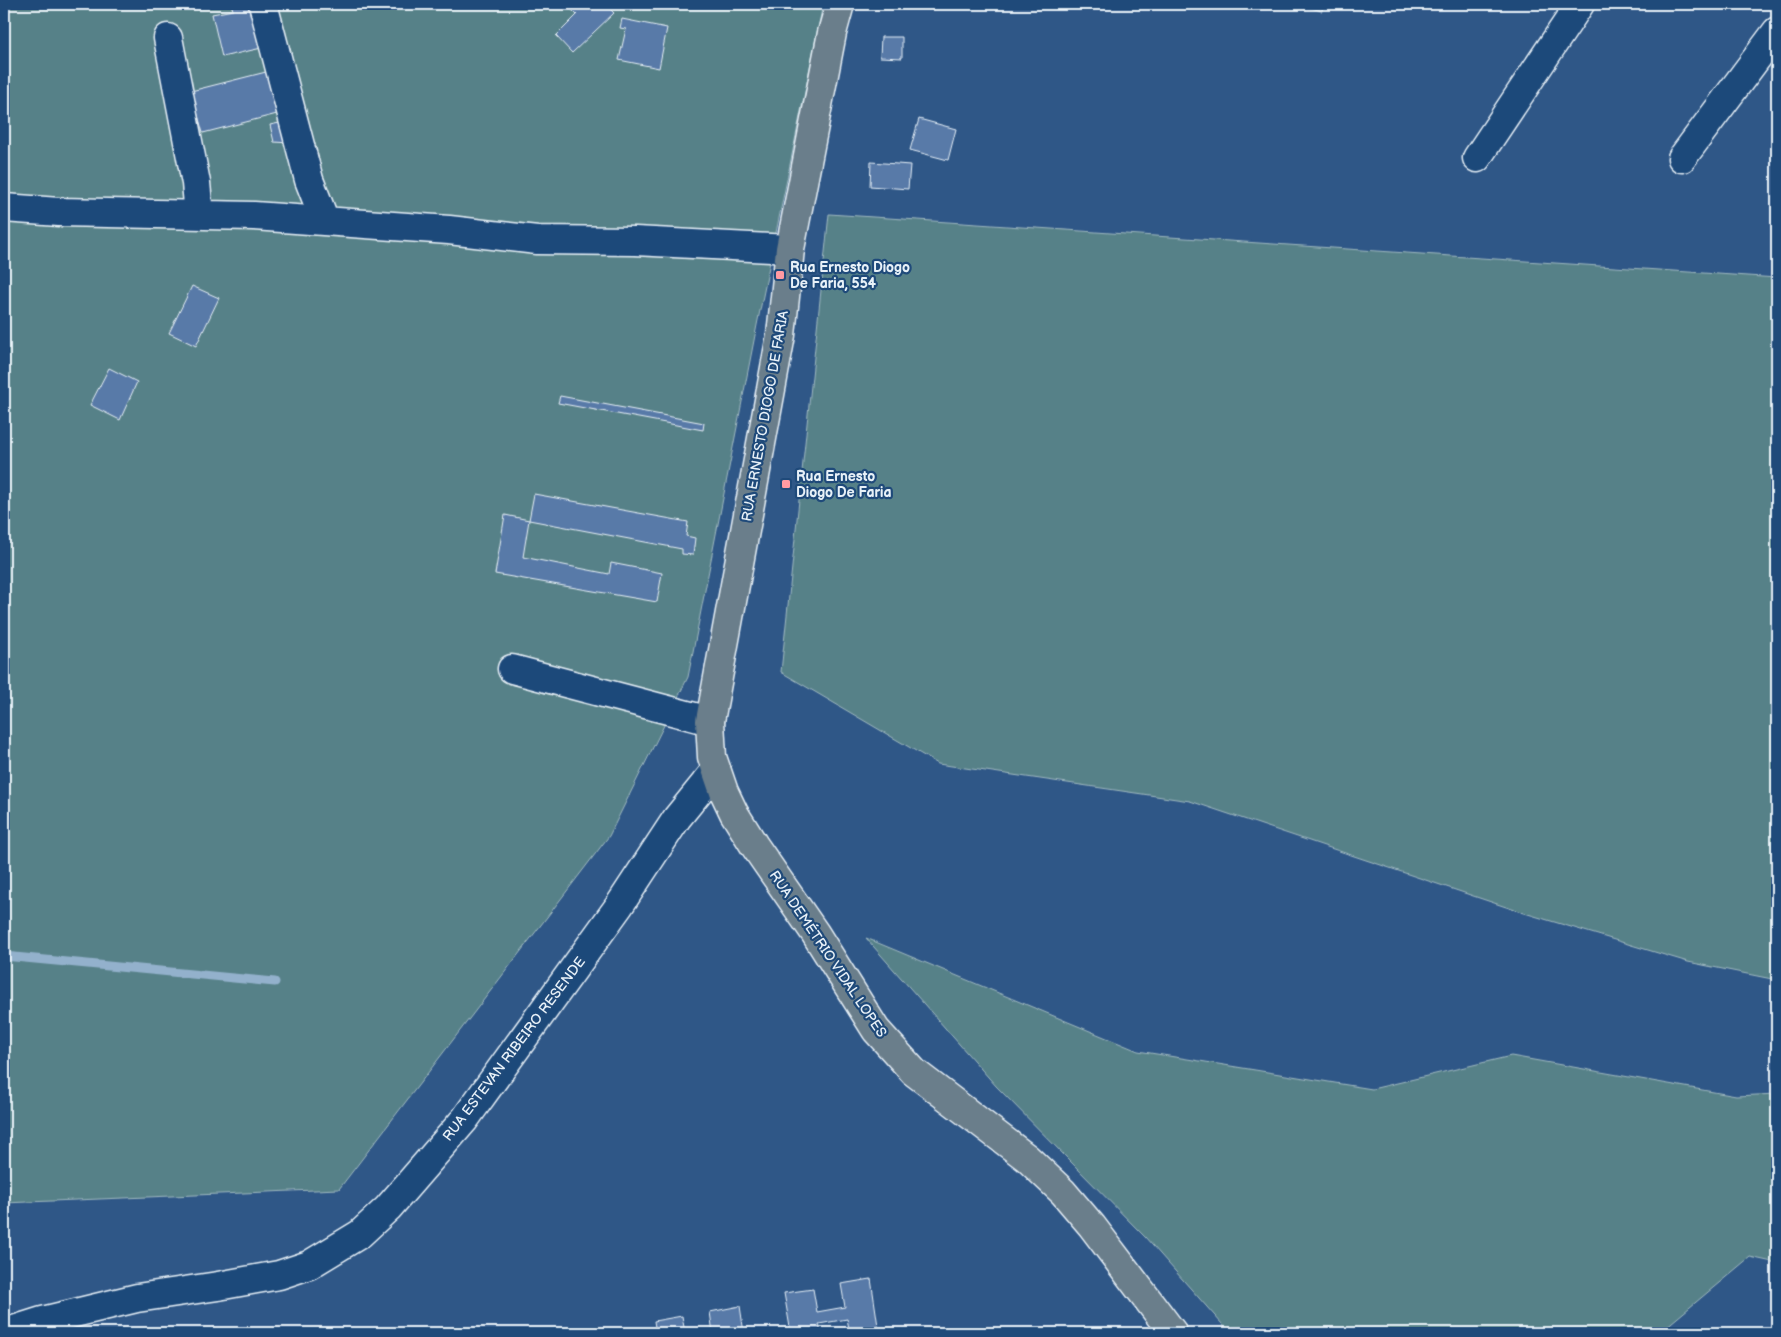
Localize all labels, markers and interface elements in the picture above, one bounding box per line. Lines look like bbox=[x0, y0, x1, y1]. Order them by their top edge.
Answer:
place label: Rua Ernesto Diogo De Faria, 554 bbox=[790, 259, 910, 292]
marker: Rua Ernesto Diogo De Faria, 554 bbox=[774, 269, 786, 281]
street label: RUA ERNESTO DIOGO DE FARIA bbox=[738, 309, 792, 523]
place label: Rua Ernesto Diogo De Faria bbox=[796, 468, 892, 501]
marker: Rua Ernesto Diogo De Faria bbox=[780, 478, 792, 490]
street label: RUA DEMÉTRIO VIDAL LOPES bbox=[766, 867, 891, 1041]
street label: RUA ESTEVAN RIBEIRO RESENDE bbox=[439, 954, 589, 1144]

